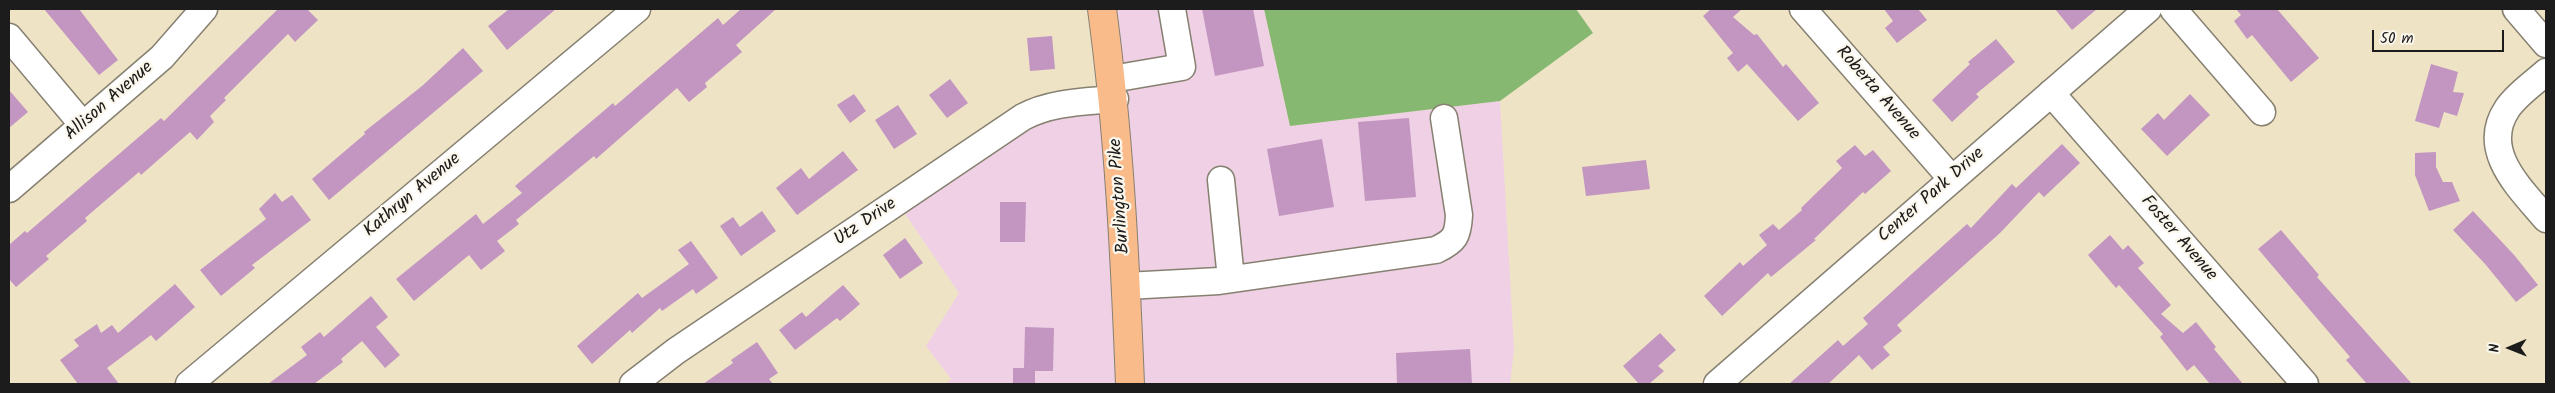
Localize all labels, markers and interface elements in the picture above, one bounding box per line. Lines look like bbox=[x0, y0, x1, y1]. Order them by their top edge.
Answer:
scale bar bbox=[2375, 20, 2508, 52]
text: 50 m bbox=[2380, 27, 2414, 51]
street label: Roberta Avenue bbox=[1830, 42, 1924, 146]
street label: Allison Avenue bbox=[62, 58, 158, 146]
street label: Burlington Pike bbox=[1106, 138, 1136, 254]
street label: Center Park Drive bbox=[1874, 144, 1990, 248]
street label: Kathryn Avenue bbox=[360, 149, 466, 243]
street label: Foster Avenue bbox=[2135, 192, 2221, 286]
street label: Utz Drive bbox=[831, 194, 901, 252]
north arrow bbox=[2485, 323, 2535, 373]
text: N bbox=[2484, 344, 2506, 353]

